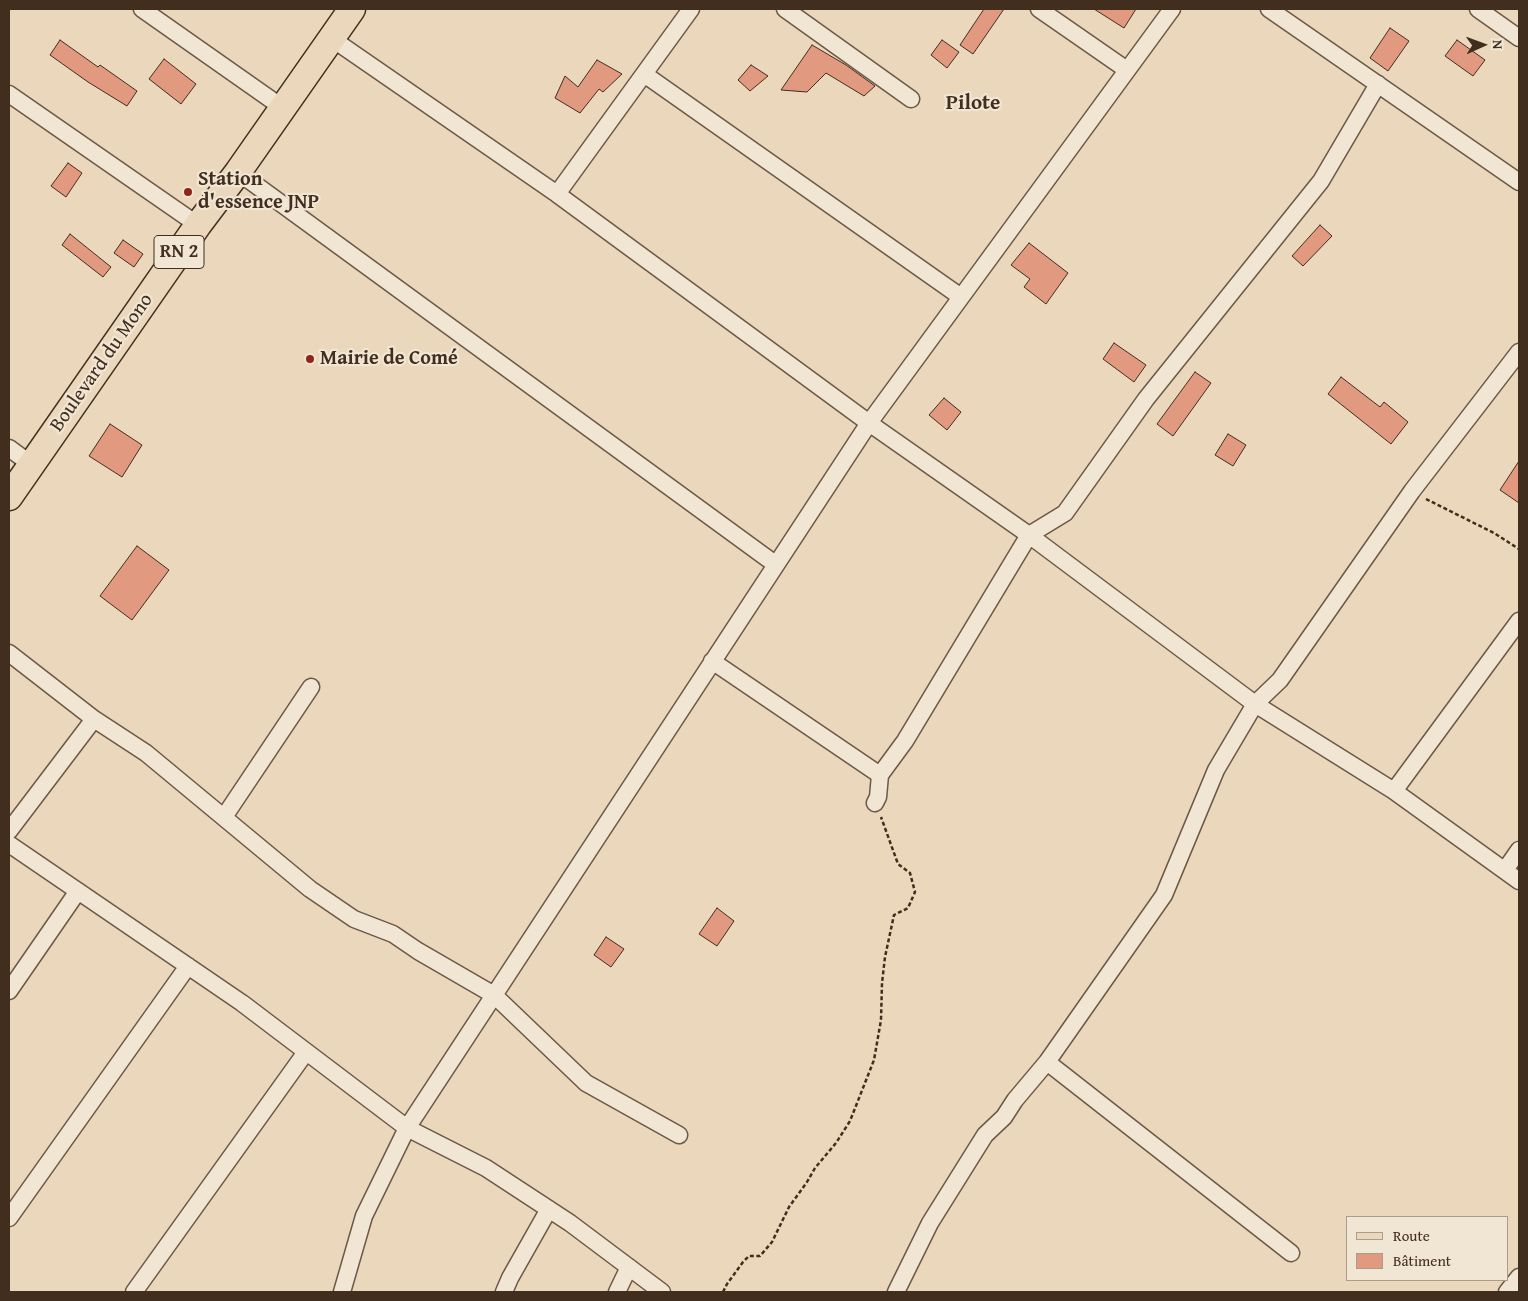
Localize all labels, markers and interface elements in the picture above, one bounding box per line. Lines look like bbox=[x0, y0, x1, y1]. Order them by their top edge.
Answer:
north arrow bbox=[1458, 20, 1508, 70]
text: N bbox=[1488, 39, 1508, 49]
district label: Pilote bbox=[946, 91, 1000, 117]
place label: Station d'essence JNP bbox=[198, 168, 319, 215]
marker: Station d'essence JNP bbox=[182, 186, 194, 198]
road number: RN 2 bbox=[154, 236, 204, 268]
street label: Boulevard du Mono bbox=[45, 289, 159, 437]
place label: Mairie de Comé bbox=[320, 347, 458, 371]
marker: Mairie de Comé bbox=[304, 353, 316, 365]
legend bbox=[1346, 1216, 1508, 1281]
text: Route bbox=[1393, 1225, 1430, 1246]
text: Bâtiment bbox=[1393, 1250, 1451, 1271]

